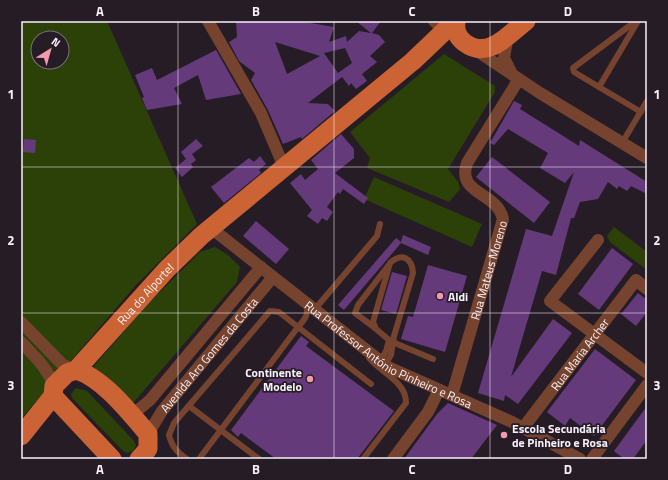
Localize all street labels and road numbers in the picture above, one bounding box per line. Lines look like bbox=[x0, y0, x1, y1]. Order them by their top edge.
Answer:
street label: Rua Mateus Moreno bbox=[465, 218, 512, 322]
street label: Rua do Alportel bbox=[112, 258, 178, 329]
street label: Avenida Aro Gomes da Costa bbox=[155, 293, 262, 416]
street label: Rua Professor António Pinheiro e Rosa bbox=[301, 296, 475, 413]
street label: Rua Maria Archer bbox=[545, 314, 613, 394]

